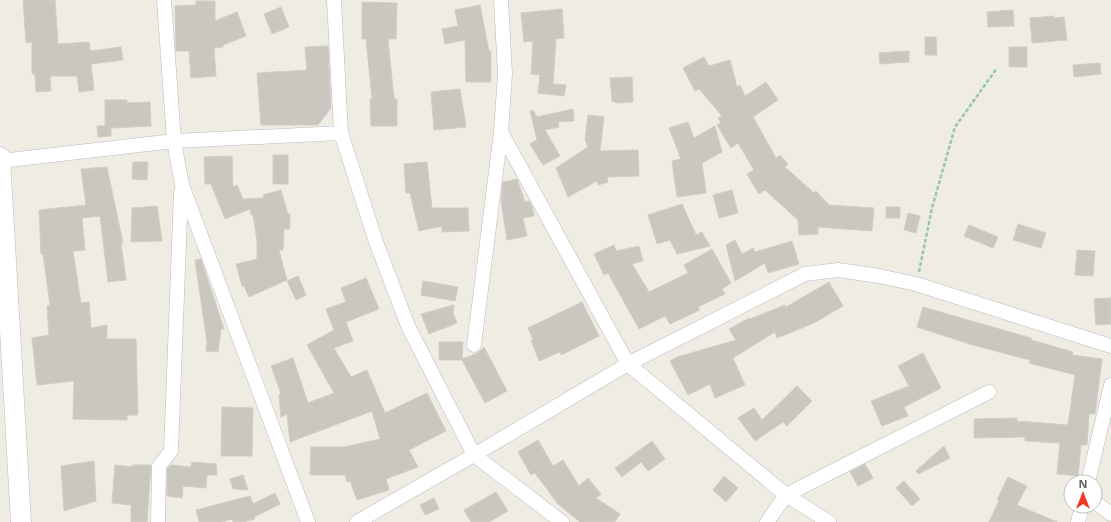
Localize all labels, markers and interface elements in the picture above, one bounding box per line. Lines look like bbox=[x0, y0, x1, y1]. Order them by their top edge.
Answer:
north arrow bbox=[1063, 474, 1103, 514]
text: N bbox=[1079, 476, 1087, 491]

